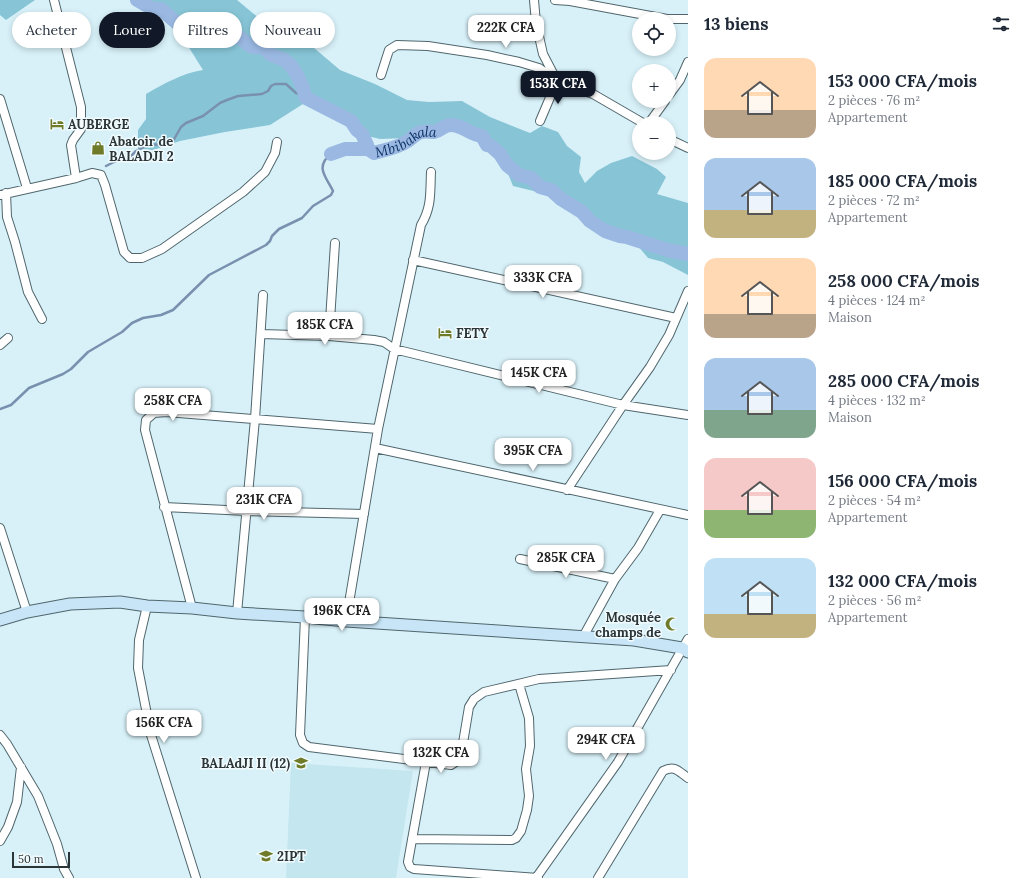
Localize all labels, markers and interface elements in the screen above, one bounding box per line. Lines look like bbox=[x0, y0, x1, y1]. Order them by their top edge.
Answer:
chip: Acheter bbox=[12, 12, 91, 48]
chip: Louer bbox=[99, 12, 165, 48]
chip: Filtres bbox=[173, 12, 242, 48]
chip: Nouveau bbox=[250, 12, 335, 48]
map controls bbox=[632, 12, 676, 160]
button: locate bbox=[632, 12, 676, 56]
text: 13 biens bbox=[704, 13, 768, 35]
icon: filters bbox=[990, 13, 1012, 35]
pin: 222K CFA bbox=[465, 15, 547, 49]
text: 222K CFA bbox=[477, 19, 535, 36]
button: + bbox=[632, 64, 676, 108]
text: 153 000 CFA/mois bbox=[828, 70, 977, 92]
pin: 153K CFA bbox=[517, 71, 599, 105]
icon: home bbox=[736, 74, 784, 122]
text: 153K CFA bbox=[530, 75, 586, 92]
text: 2 pièces · 76 m² bbox=[828, 92, 920, 109]
text: Appartement bbox=[828, 109, 908, 126]
hotel icon: AUBERGE bbox=[49, 116, 65, 132]
place label: AUBERGE bbox=[68, 116, 129, 133]
button: − bbox=[632, 116, 676, 160]
water label: Mbibakala bbox=[373, 122, 437, 161]
place label: Abatoir de BALADJI 2 bbox=[109, 133, 174, 165]
shop icon: Abatoir de BALADJI 2 bbox=[90, 140, 106, 156]
text: 185 000 CFA/mois bbox=[828, 170, 977, 192]
icon: home bbox=[736, 174, 784, 222]
text: 2 pièces · 72 m² bbox=[828, 192, 920, 209]
text: Appartement bbox=[828, 209, 908, 226]
pin: 333K CFA bbox=[502, 265, 584, 299]
text: 333K CFA bbox=[514, 269, 572, 286]
text: 258 000 CFA/mois bbox=[828, 270, 979, 292]
icon: home bbox=[736, 274, 784, 322]
text: 4 pièces · 124 m² bbox=[828, 292, 925, 309]
text: Maison bbox=[828, 309, 872, 326]
pin: 185K CFA bbox=[284, 312, 366, 346]
text: 185K CFA bbox=[297, 316, 353, 333]
hotel icon: FETY bbox=[437, 325, 453, 341]
place label: FETY bbox=[456, 325, 489, 342]
pin: 145K CFA bbox=[498, 360, 580, 394]
text: 145K CFA bbox=[511, 364, 567, 381]
text: 285 000 CFA/mois bbox=[828, 370, 979, 392]
icon: home bbox=[736, 374, 784, 422]
pin: 258K CFA bbox=[132, 388, 214, 422]
text: 258K CFA bbox=[144, 392, 202, 409]
text: 4 pièces · 132 m² bbox=[828, 392, 926, 409]
text: Maison bbox=[828, 409, 872, 426]
pin: 395K CFA bbox=[492, 438, 574, 472]
text: 395K CFA bbox=[504, 442, 562, 459]
text: 156 000 CFA/mois bbox=[828, 470, 977, 492]
icon: home bbox=[736, 474, 784, 522]
pin: 231K CFA bbox=[223, 487, 305, 521]
text: 231K CFA bbox=[236, 491, 292, 508]
text: 2 pièces · 54 m² bbox=[828, 492, 921, 509]
text: Appartement bbox=[828, 509, 908, 526]
pin: 285K CFA bbox=[525, 545, 607, 579]
text: 285K CFA bbox=[537, 549, 595, 566]
text: 132 000 CFA/mois bbox=[828, 570, 977, 592]
icon: home bbox=[736, 574, 784, 622]
text: 2 pièces · 56 m² bbox=[828, 592, 921, 609]
pin: 196K CFA bbox=[301, 598, 383, 632]
text: 196K CFA bbox=[313, 602, 371, 619]
place label: Mosquée champs de bbox=[595, 609, 661, 641]
text: Appartement bbox=[828, 609, 908, 626]
mosque icon: Mosquée champs de bbox=[664, 616, 680, 632]
pin: 156K CFA bbox=[123, 710, 205, 744]
text: 156K CFA bbox=[136, 714, 192, 731]
pin: 294K CFA bbox=[565, 727, 647, 761]
text: 294K CFA bbox=[577, 731, 635, 748]
pin: 132K CFA bbox=[400, 740, 482, 774]
text: 132K CFA bbox=[413, 744, 469, 761]
place label: BALAdJI II (12) bbox=[201, 755, 290, 772]
school or university icon: BALAdJI II (12) bbox=[293, 755, 309, 771]
school or university icon: 2IPT bbox=[258, 848, 274, 864]
place label: 2IPT bbox=[277, 848, 306, 865]
scale bar bbox=[12, 850, 70, 869]
text: 50 m bbox=[18, 852, 44, 866]

